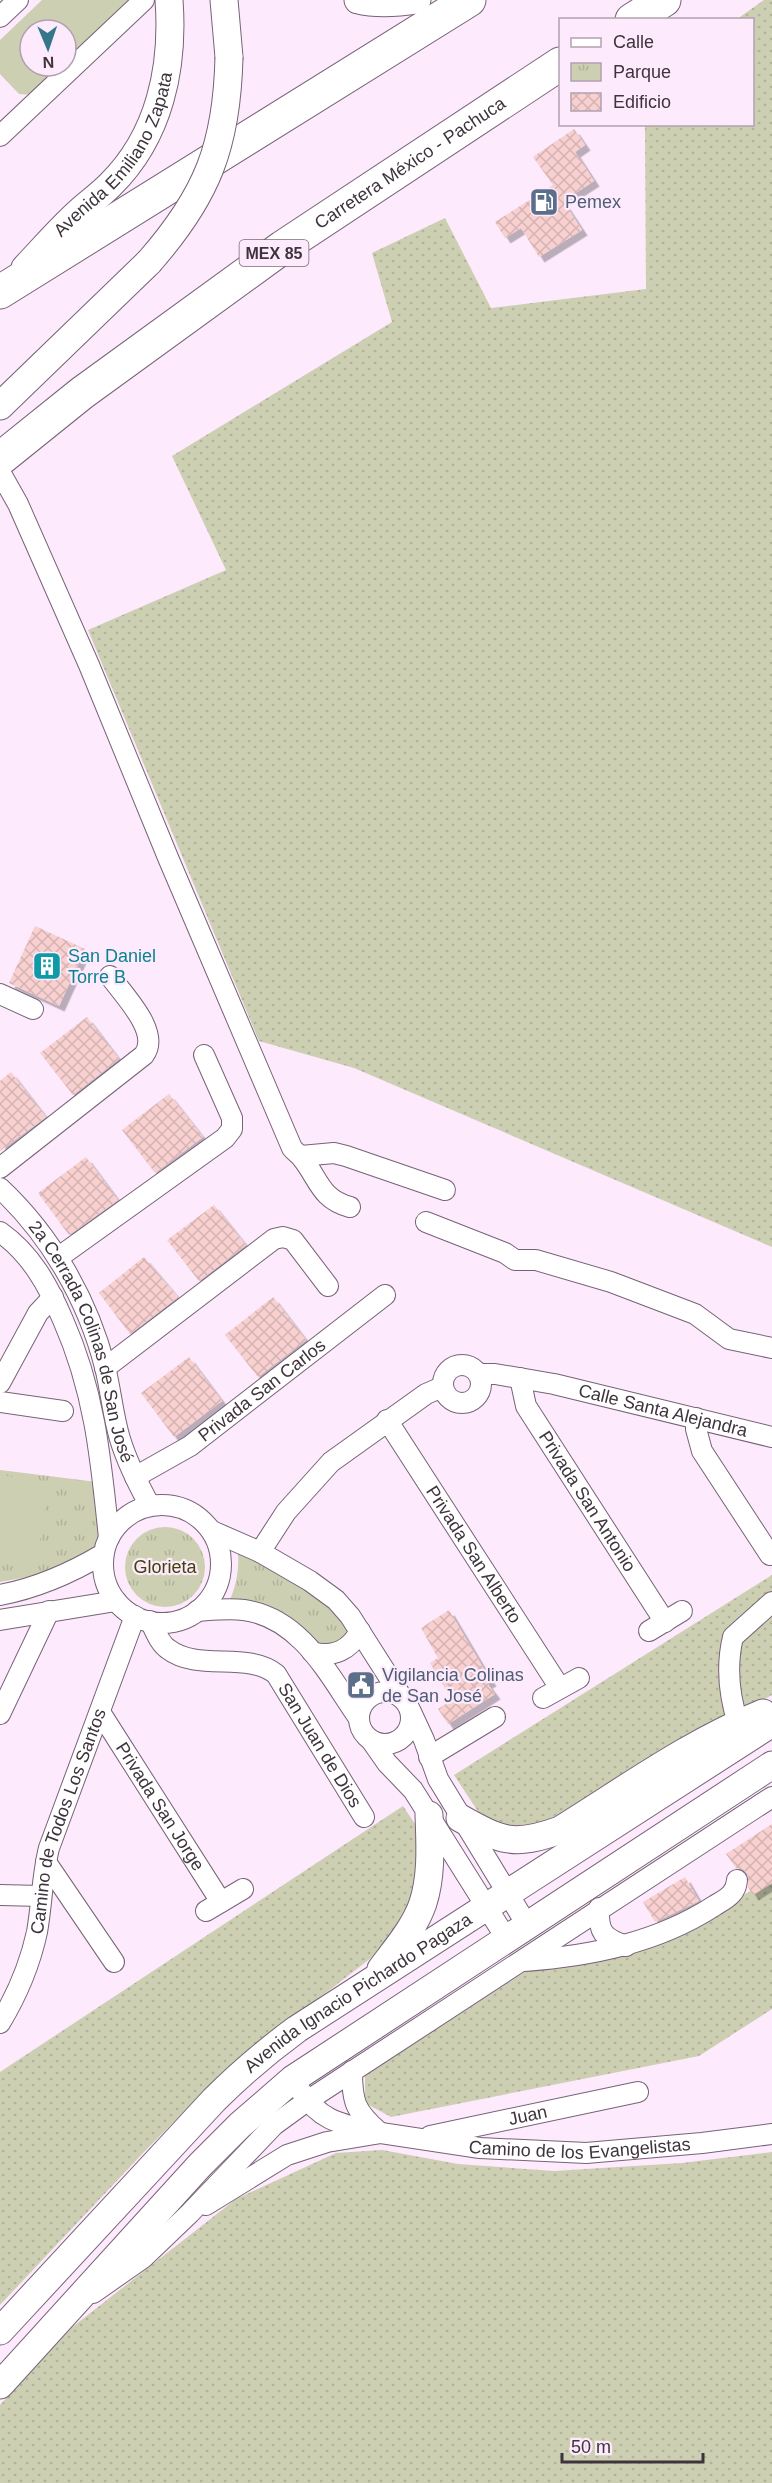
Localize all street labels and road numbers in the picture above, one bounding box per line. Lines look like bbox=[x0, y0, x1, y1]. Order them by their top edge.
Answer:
street label: Avenida Emiliano Zapata bbox=[50, 70, 176, 240]
street label: Carretera México - Pachuca bbox=[311, 92, 510, 233]
road number: MEX 85 bbox=[240, 240, 308, 266]
street label: 2a Cerrada Colinas de San José bbox=[25, 1217, 138, 1466]
street label: Privada San Carlos bbox=[194, 1335, 329, 1446]
street label: Calle Santa Alejandra bbox=[576, 1380, 750, 1441]
street label: Privada San Antonio bbox=[535, 1427, 640, 1575]
street label: Privada San Alberto bbox=[422, 1482, 525, 1627]
street label: San Juan de Dios bbox=[274, 1679, 366, 1811]
street label: Camino de Todos Los Santos bbox=[27, 1706, 110, 1936]
street label: Privada San Jorge bbox=[112, 1739, 208, 1874]
street label: Avenida Ignacio Pichardo Pagaza bbox=[240, 1909, 476, 2077]
street label: Juan bbox=[507, 2101, 549, 2129]
street label: Camino de los Evangelistas bbox=[467, 2134, 691, 2163]

